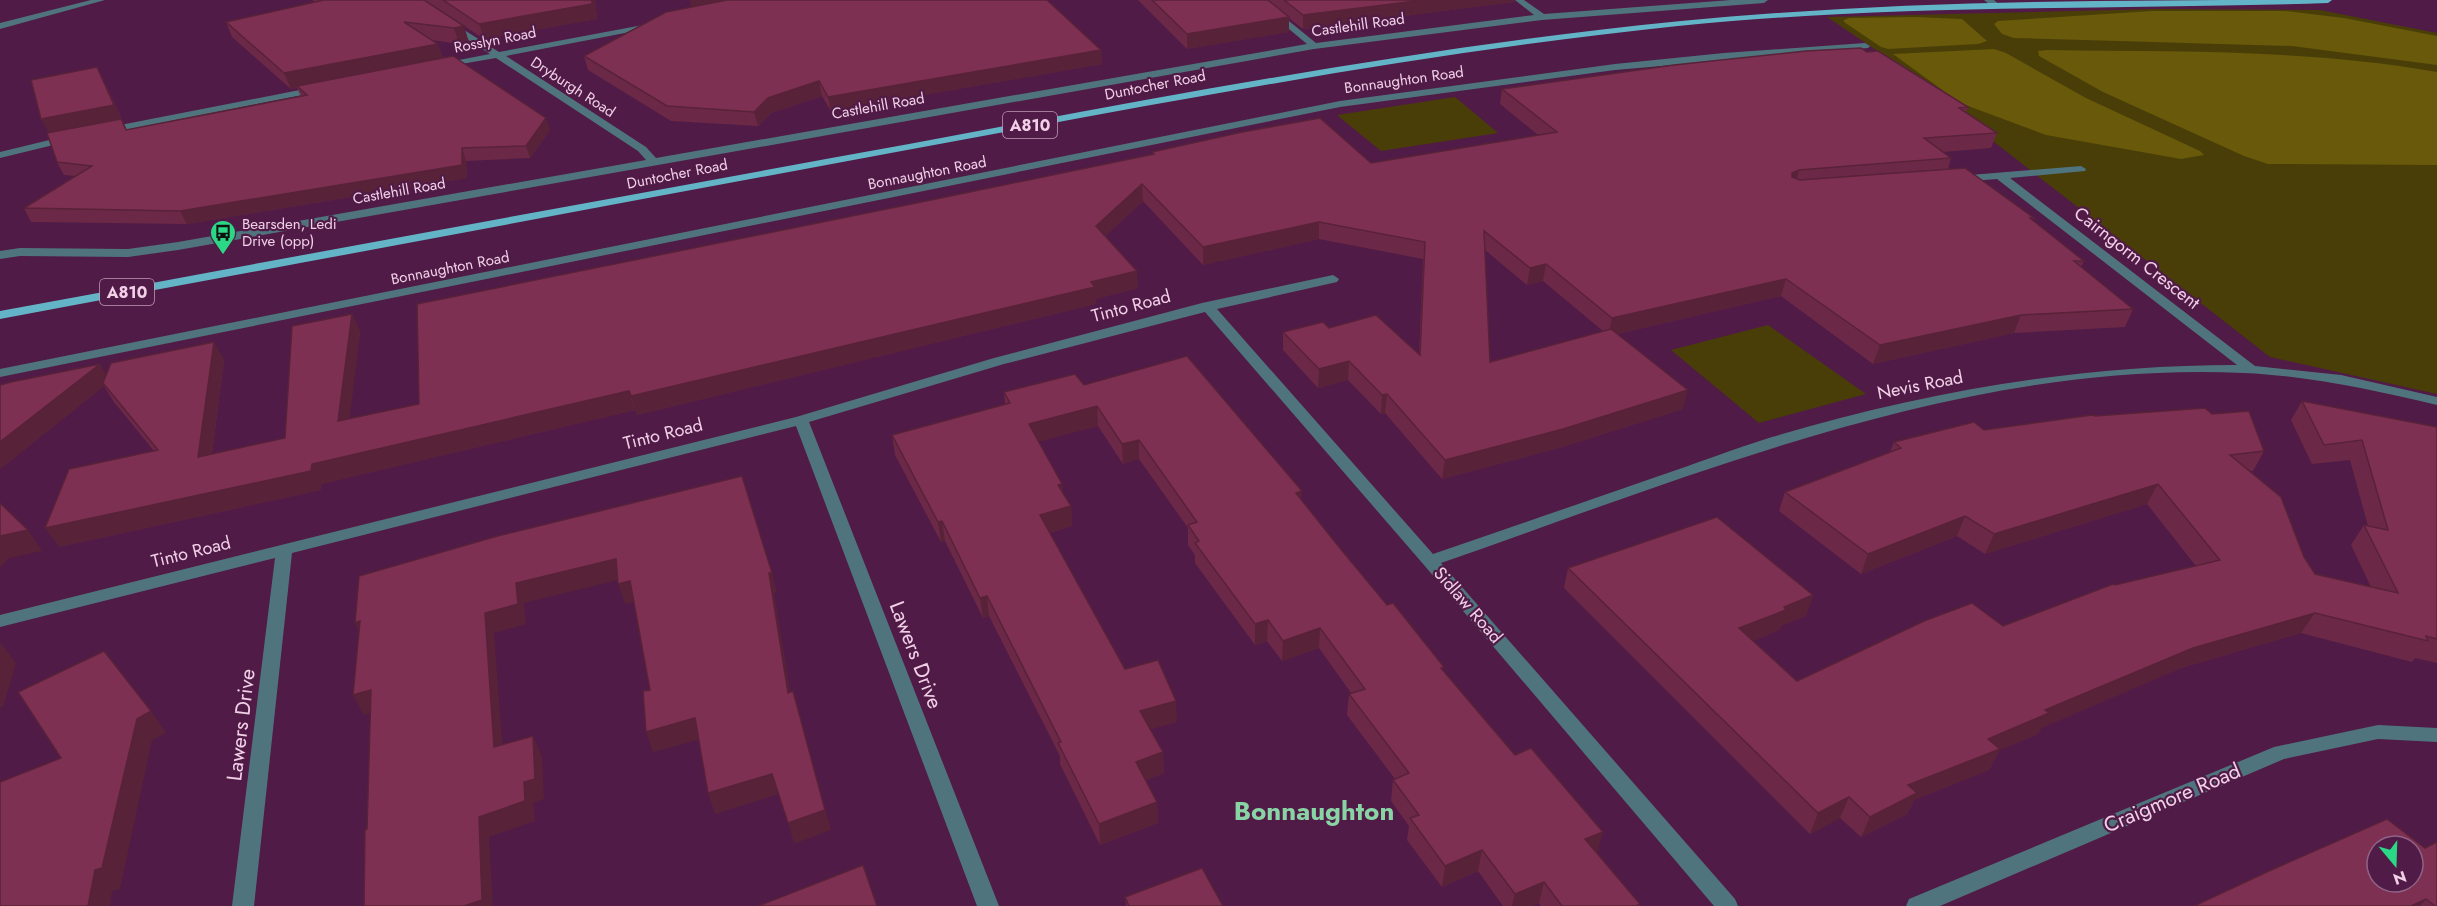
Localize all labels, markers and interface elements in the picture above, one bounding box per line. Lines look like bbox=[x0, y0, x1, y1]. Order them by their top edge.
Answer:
street label: Castlehill Road bbox=[1310, 8, 1406, 42]
street label: Rosslyn Road bbox=[452, 21, 538, 59]
street label: Dryburgh Road bbox=[526, 51, 620, 123]
street label: Bonnaughton Road bbox=[1343, 61, 1465, 99]
street label: Duntocher Road bbox=[1103, 64, 1207, 106]
street label: Castlehill Road bbox=[830, 87, 926, 125]
road number: A810 bbox=[1003, 112, 1057, 138]
street label: Bonnaughton Road bbox=[866, 151, 988, 195]
street label: Duntocher Road bbox=[625, 153, 729, 195]
street label: Castlehill Road bbox=[351, 172, 447, 210]
street label: Cairngorm Crescent bbox=[2069, 201, 2206, 316]
place label: Bearsden, Ledi Drive (opp) bbox=[242, 213, 337, 252]
bus stop icon: Bearsden, Ledi Drive (opp) bbox=[208, 218, 238, 256]
street label: Bonnaughton Road bbox=[389, 246, 511, 290]
road number: A810 bbox=[100, 279, 154, 305]
street label: Tinto Road bbox=[1089, 283, 1173, 329]
street label: Nevis Road bbox=[1875, 364, 1965, 406]
street label: Tinto Road bbox=[621, 412, 705, 456]
street label: Tinto Road bbox=[149, 530, 233, 574]
street label: Sidlaw Road bbox=[1427, 561, 1509, 649]
street label: Lawers Drive bbox=[882, 597, 950, 713]
street label: Lawers Drive bbox=[219, 667, 263, 783]
street label: Craigmore Road bbox=[2099, 756, 2245, 840]
district label: Bonnaughton bbox=[1234, 792, 1394, 830]
north arrow bbox=[2365, 834, 2425, 894]
text: N bbox=[2390, 865, 2409, 891]

